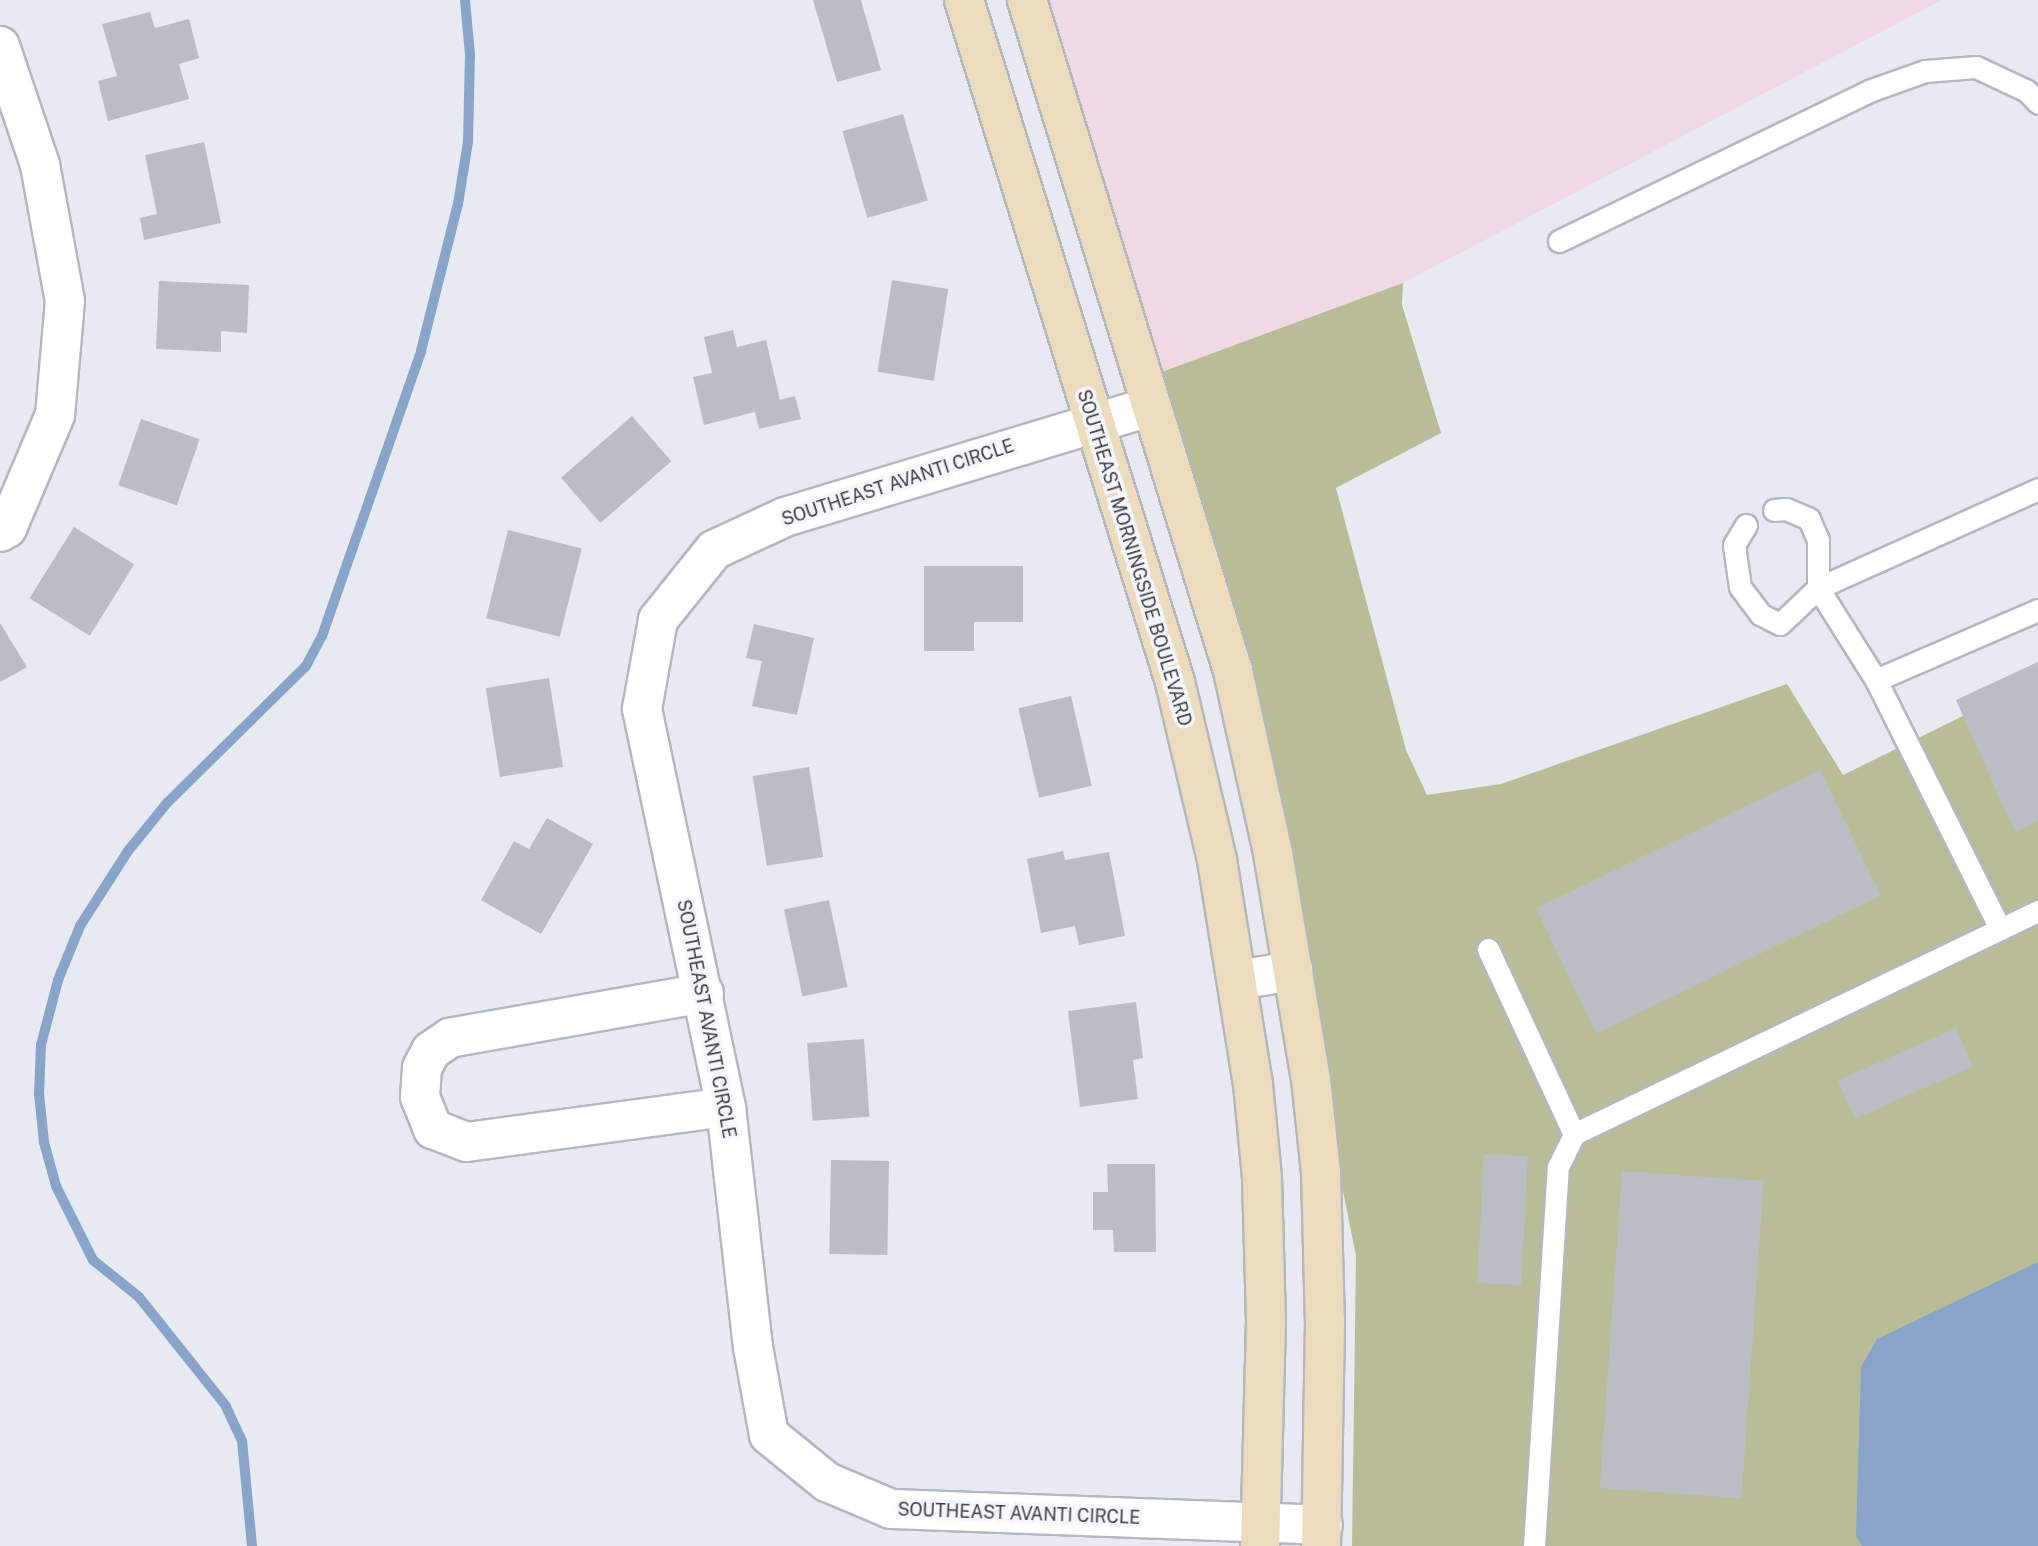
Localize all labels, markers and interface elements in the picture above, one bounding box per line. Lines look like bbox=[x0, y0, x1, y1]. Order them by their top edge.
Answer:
street label: SOUTHEAST MORNINGSIDE BOULEVARD bbox=[1072, 387, 1196, 729]
street label: SOUTHEAST AVANTI CIRCLE bbox=[779, 435, 1017, 531]
street label: SOUTHEAST AVANTI CIRCLE bbox=[672, 898, 740, 1140]
street label: SOUTHEAST AVANTI CIRCLE bbox=[897, 1499, 1141, 1529]

